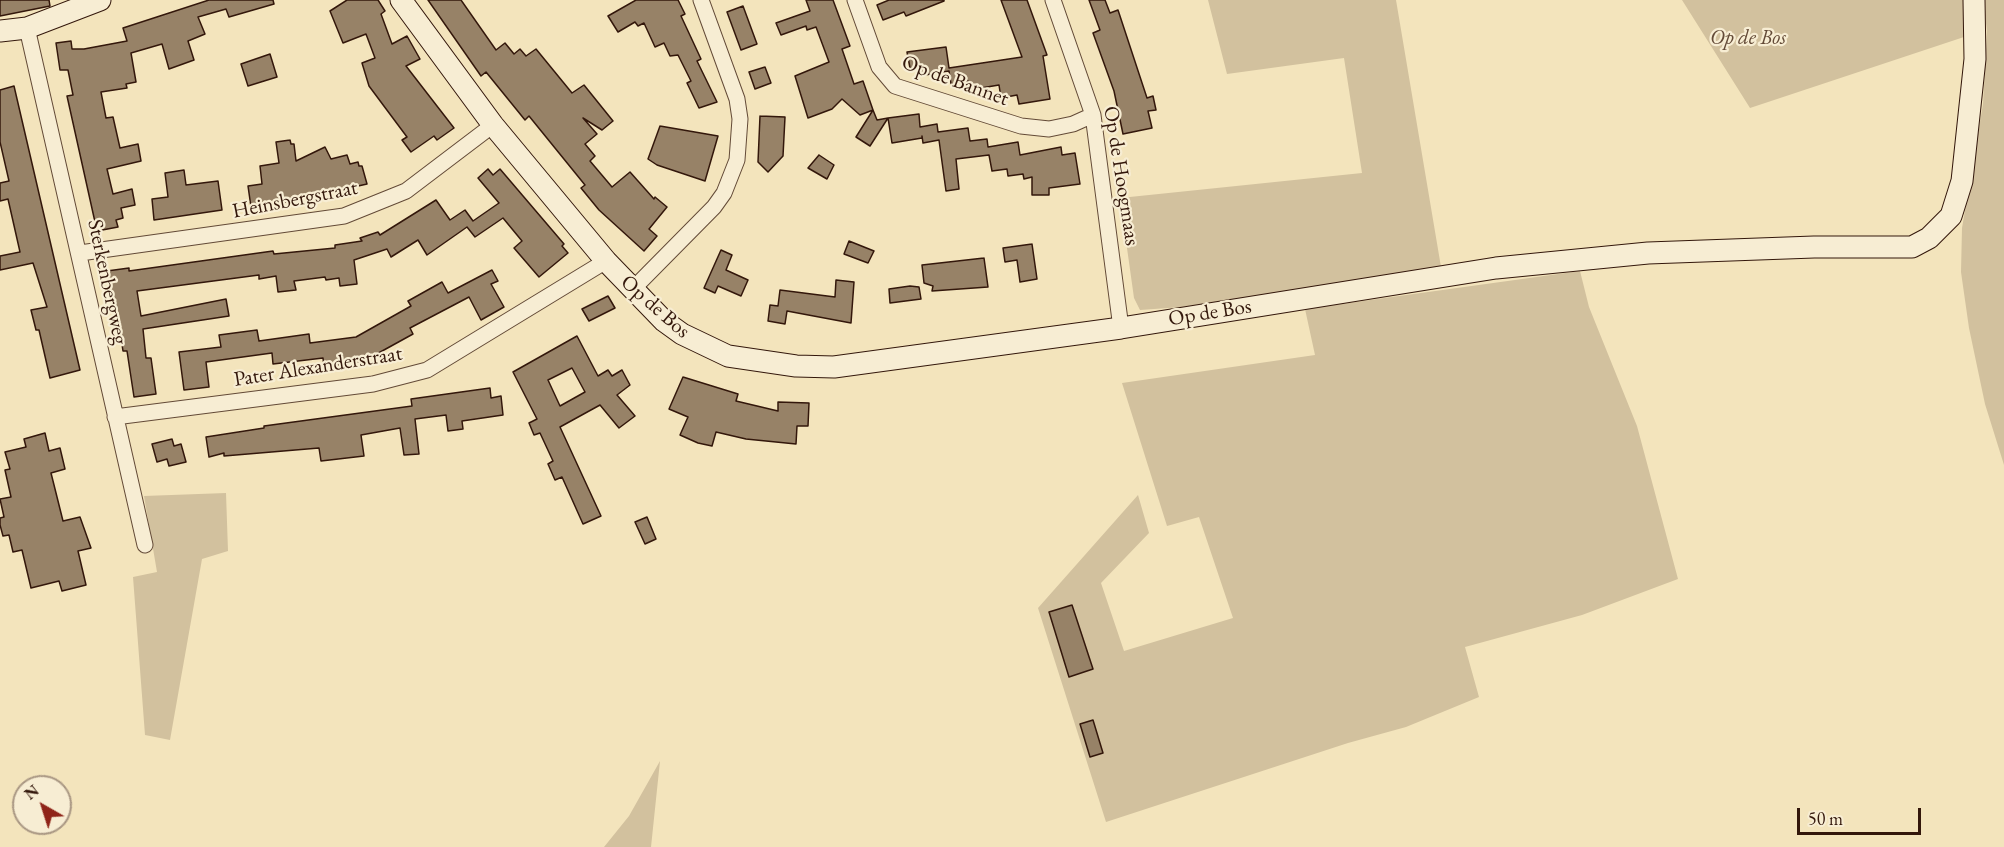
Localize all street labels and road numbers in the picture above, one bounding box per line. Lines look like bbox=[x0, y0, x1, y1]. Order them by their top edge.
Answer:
street label: Op de Bannet bbox=[898, 50, 1012, 112]
street label: Op de Hoogmaas bbox=[1098, 104, 1144, 248]
street label: Heinsbergstraat bbox=[230, 176, 360, 224]
street label: Sterkenbergweg bbox=[81, 217, 133, 347]
street label: Op de Bos bbox=[615, 270, 695, 344]
street label: Op de Bos bbox=[1167, 294, 1253, 332]
street label: Pater Alexanderstraat bbox=[232, 341, 404, 393]

